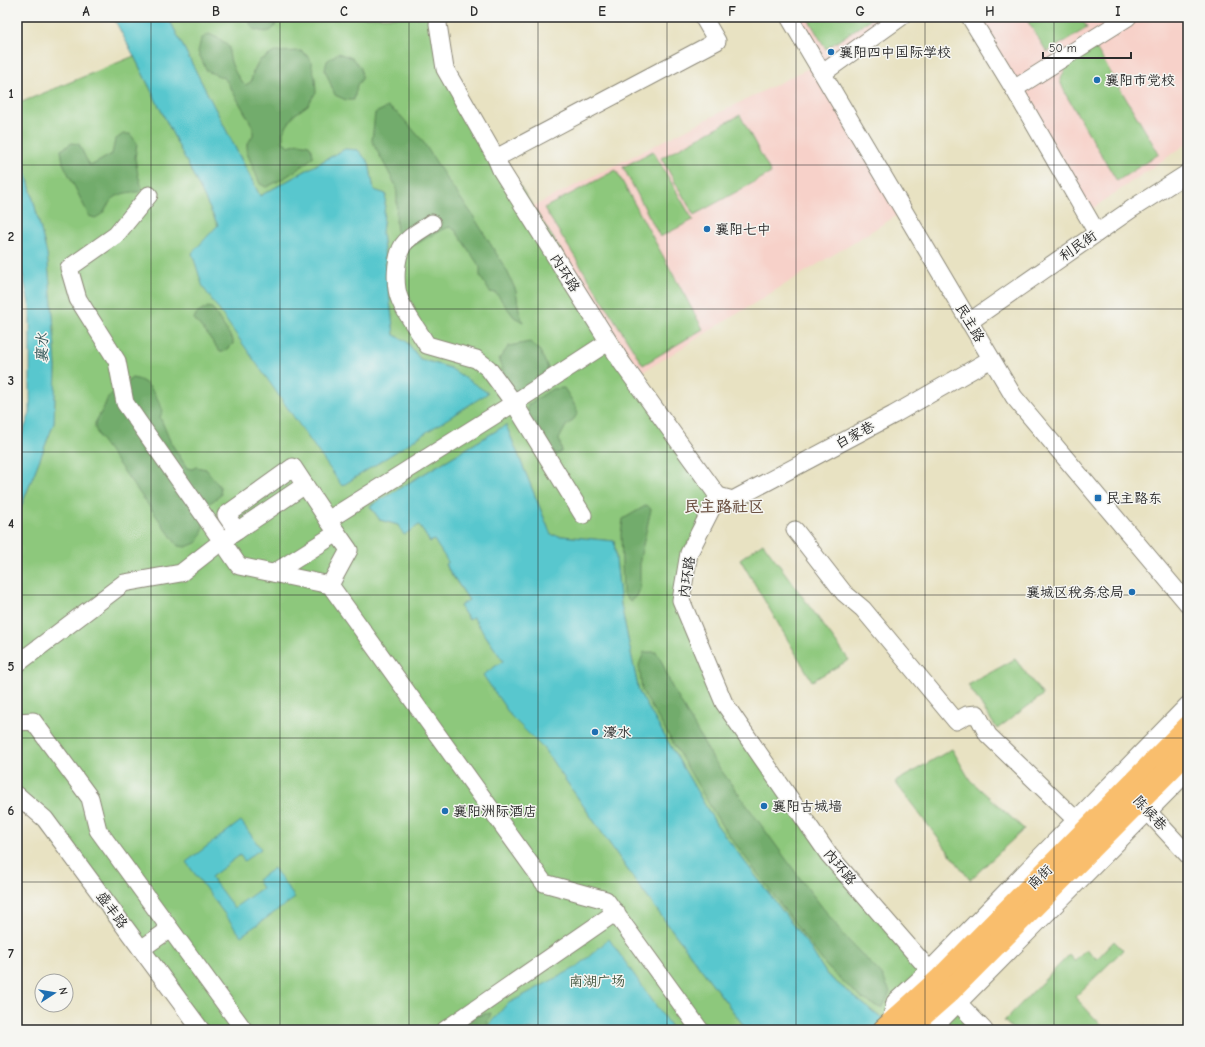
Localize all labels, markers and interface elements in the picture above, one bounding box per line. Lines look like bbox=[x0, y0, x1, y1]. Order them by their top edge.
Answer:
text: A bbox=[82, 4, 90, 19]
text: B bbox=[212, 4, 220, 19]
text: C bbox=[340, 4, 348, 19]
text: D bbox=[470, 4, 478, 19]
text: E bbox=[598, 4, 606, 19]
text: F bbox=[728, 4, 736, 19]
text: G bbox=[855, 4, 865, 19]
text: H bbox=[985, 4, 995, 19]
text: I bbox=[1115, 4, 1121, 19]
scale bar bbox=[1043, 34, 1131, 60]
text: 50 m bbox=[1049, 41, 1077, 55]
place label: 襄阳四中国际学校 bbox=[839, 44, 951, 61]
marker: 襄阳四中国际学校 bbox=[826, 47, 836, 57]
place label: 襄阳市党校 bbox=[1105, 72, 1175, 89]
marker: 襄阳市党校 bbox=[1092, 75, 1102, 85]
text: 1 bbox=[8, 86, 14, 101]
place label: 襄阳七中 bbox=[715, 221, 771, 238]
marker: 襄阳七中 bbox=[702, 224, 712, 234]
street label: 利民街 bbox=[1056, 227, 1100, 265]
text: 2 bbox=[8, 229, 14, 244]
street label: 内环路 bbox=[547, 251, 583, 295]
street label: 民主路 bbox=[952, 301, 988, 345]
water label: 襄水 bbox=[33, 332, 51, 363]
text: 3 bbox=[8, 373, 14, 388]
street label: 白家巷 bbox=[832, 417, 878, 452]
place label: 民主路东 bbox=[1106, 490, 1162, 507]
marker: 民主路东 bbox=[1093, 493, 1103, 503]
district label: 民主路社区 bbox=[684, 498, 764, 516]
text: 4 bbox=[8, 516, 14, 531]
street label: 内环路 bbox=[676, 555, 698, 599]
place label: 襄城区税务总局 bbox=[1026, 584, 1124, 601]
marker: 襄城区税务总局 bbox=[1127, 587, 1137, 597]
text: 5 bbox=[8, 659, 15, 674]
place label: 濠水 bbox=[603, 724, 632, 741]
marker: 濠水 bbox=[590, 727, 600, 737]
street label: 陈候巷 bbox=[1129, 792, 1171, 835]
place label: 襄阳古城墙 bbox=[772, 798, 842, 815]
marker: 襄阳古城墙 bbox=[759, 801, 769, 811]
text: 6 bbox=[8, 803, 15, 818]
place label: 襄阳洲际酒店 bbox=[453, 803, 537, 820]
marker: 襄阳洲际酒店 bbox=[440, 806, 450, 816]
street label: 内环路 bbox=[820, 845, 860, 889]
street label: 南街 bbox=[1024, 861, 1056, 893]
street label: 盛丰路 bbox=[93, 888, 131, 932]
text: 7 bbox=[8, 946, 14, 961]
north arrow bbox=[34, 973, 74, 1013]
park label: 南湖广场 bbox=[569, 973, 625, 990]
text: N bbox=[56, 986, 70, 996]

